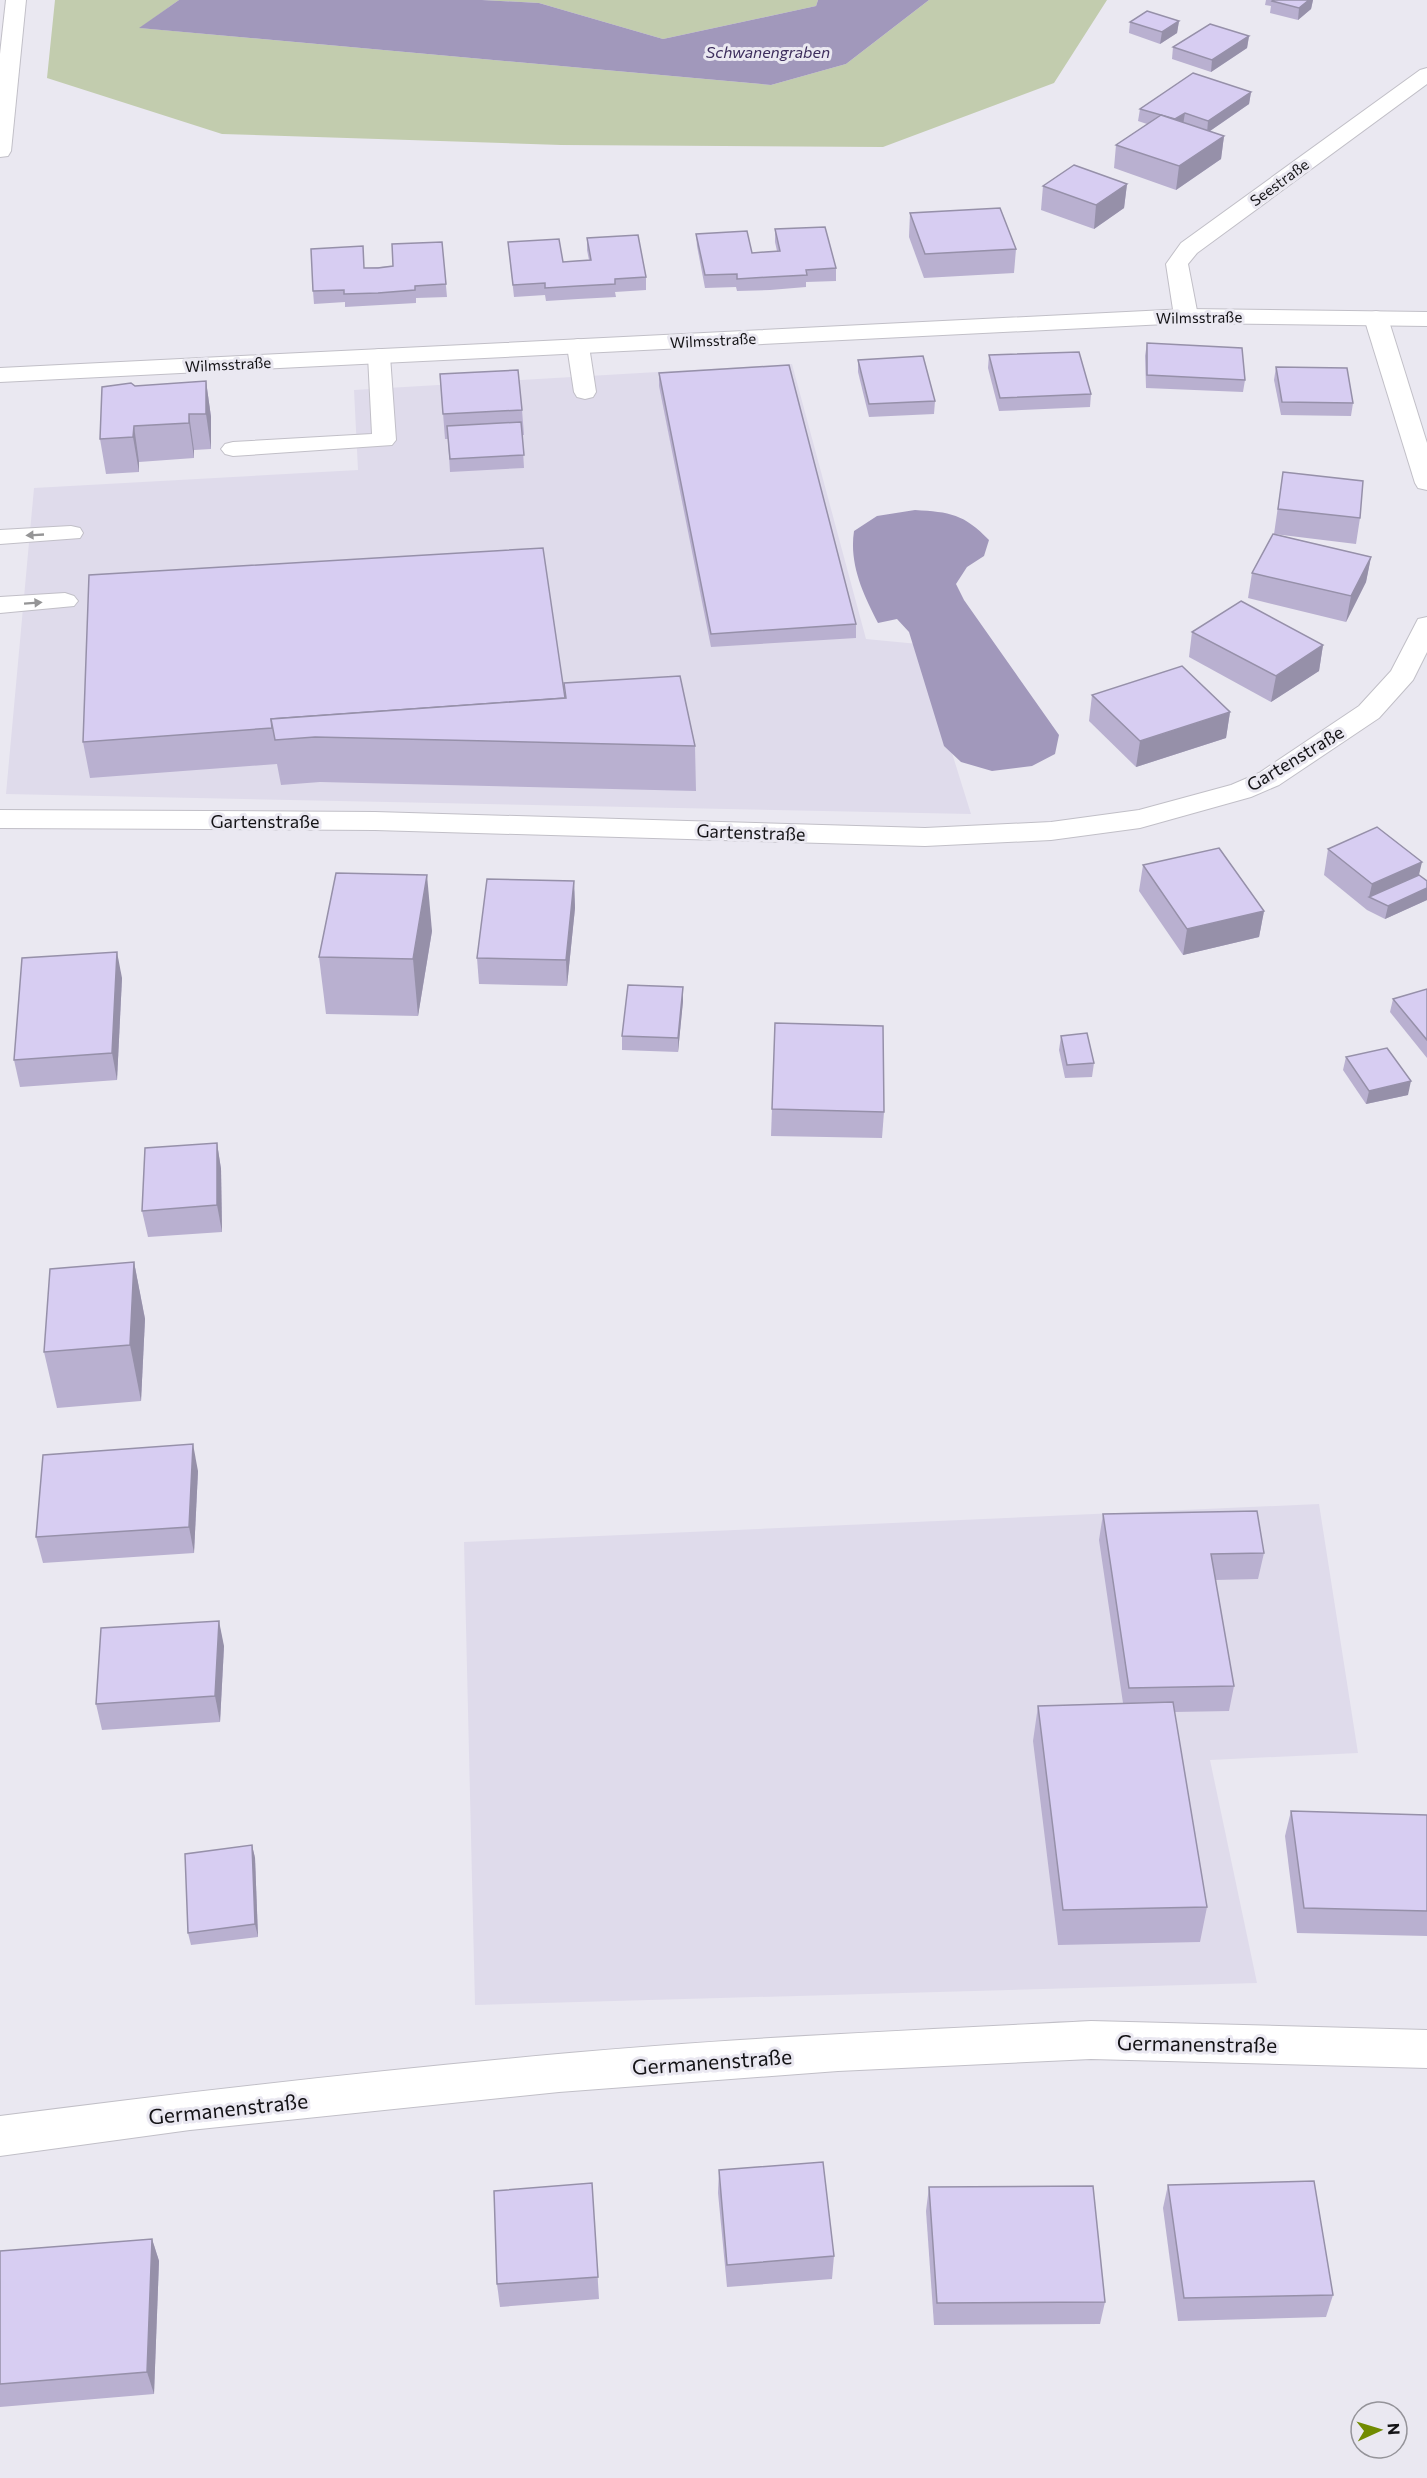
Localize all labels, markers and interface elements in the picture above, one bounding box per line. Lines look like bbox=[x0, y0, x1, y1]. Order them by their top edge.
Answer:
water label: Schwanengraben bbox=[706, 42, 830, 61]
street label: Seestraße bbox=[1246, 155, 1312, 209]
street label: Wilmsstraße bbox=[1156, 307, 1242, 327]
street label: Wilmsstraße bbox=[669, 329, 757, 351]
street label: Wilmsstraße bbox=[184, 353, 272, 375]
one-way arrow bbox=[26, 530, 45, 539]
one-way arrow bbox=[23, 598, 42, 607]
street label: Gartenstraße bbox=[1243, 720, 1347, 796]
street label: Gartenstraße bbox=[210, 810, 320, 832]
street label: Gartenstraße bbox=[696, 819, 806, 845]
street label: Germanenstraße bbox=[1117, 2029, 1277, 2057]
street label: Germanenstraße bbox=[631, 2043, 793, 2079]
street label: Germanenstraße bbox=[147, 2087, 309, 2129]
north arrow bbox=[1349, 2400, 1409, 2460]
text: N bbox=[1385, 2422, 1404, 2436]

